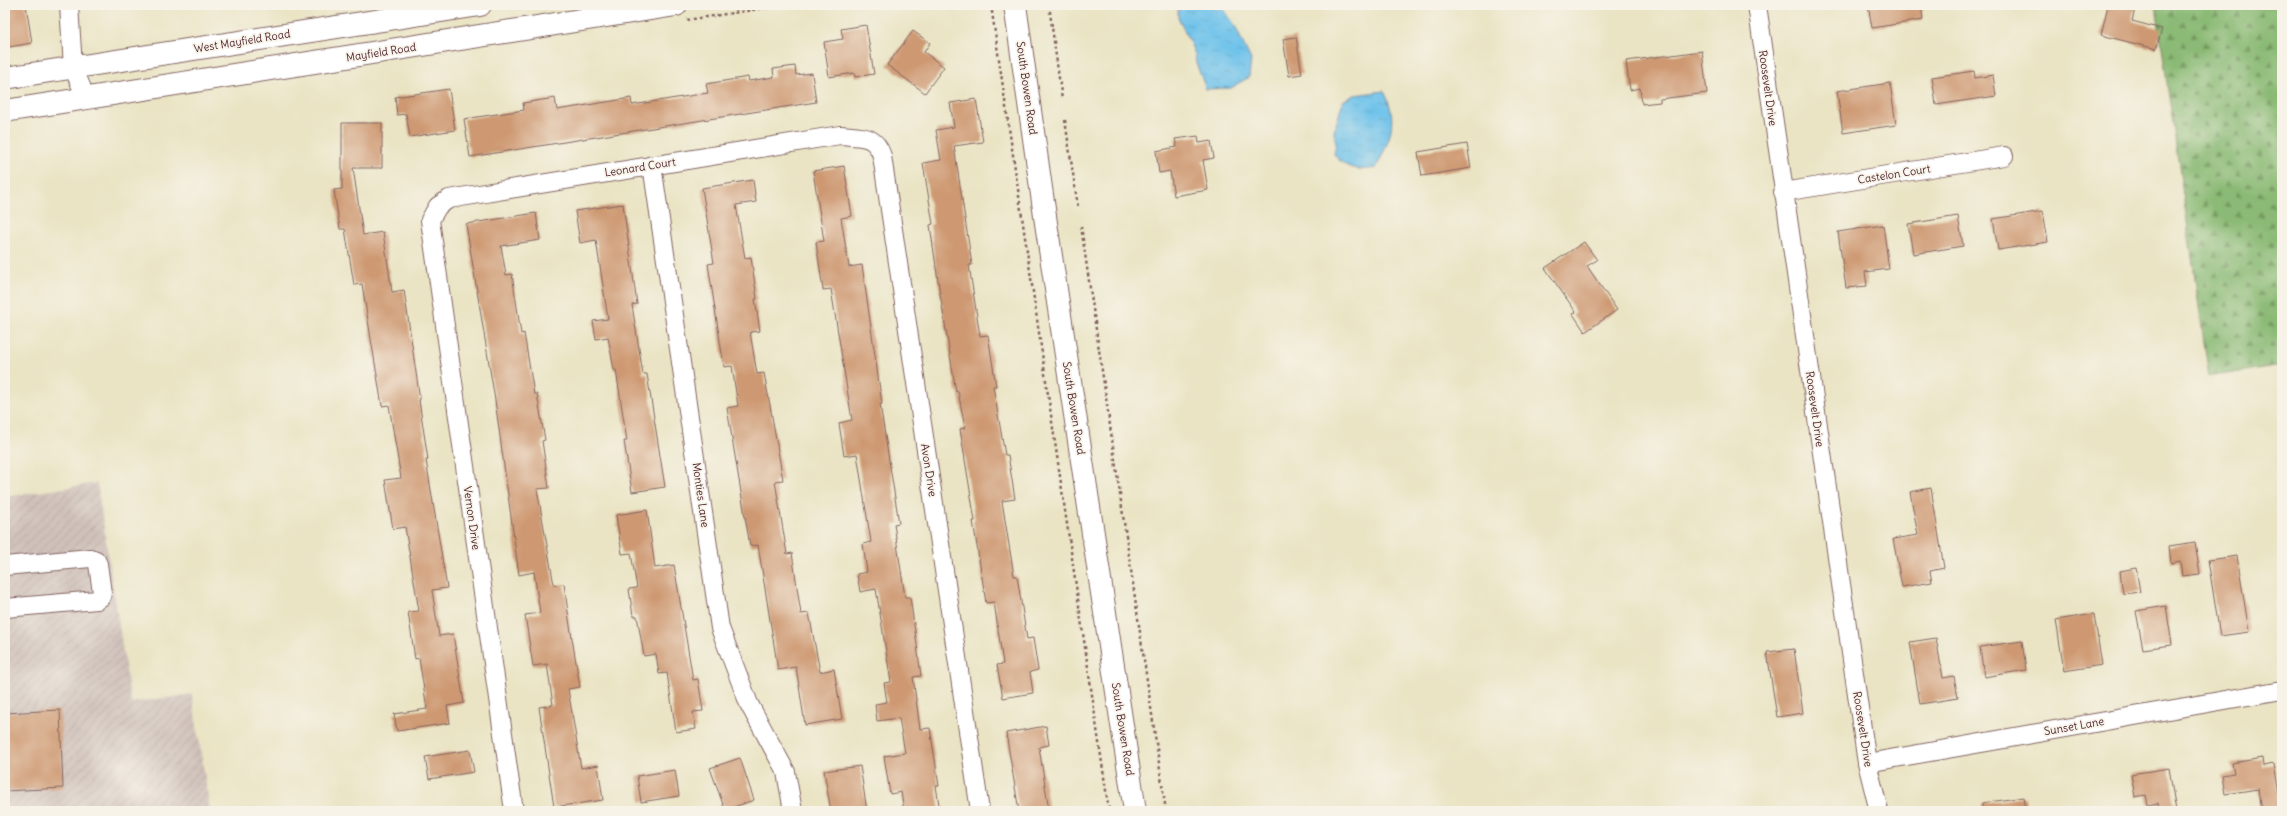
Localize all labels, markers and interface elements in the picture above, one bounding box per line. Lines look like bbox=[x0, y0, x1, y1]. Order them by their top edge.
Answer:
street label: West Mayfield Road bbox=[193, 26, 292, 56]
street label: Mayfield Road bbox=[345, 39, 418, 64]
street label: South Bowen Road bbox=[1014, 40, 1041, 136]
street label: Roosevelt Drive bbox=[1756, 49, 1780, 127]
street label: Leonard Court bbox=[603, 154, 677, 180]
street label: Castelon Court bbox=[1857, 161, 1932, 187]
street label: South Bowen Road bbox=[1060, 360, 1088, 456]
street label: Roosevelt Drive bbox=[1803, 370, 1827, 448]
street label: Avon Drive bbox=[918, 442, 940, 498]
street label: Monties Lane bbox=[690, 462, 712, 528]
street label: Vernon Drive bbox=[461, 485, 483, 551]
street label: South Bowen Road bbox=[1109, 681, 1137, 777]
street label: Roosevelt Drive bbox=[1850, 690, 1876, 768]
street label: Sunset Lane bbox=[2043, 714, 2105, 738]

